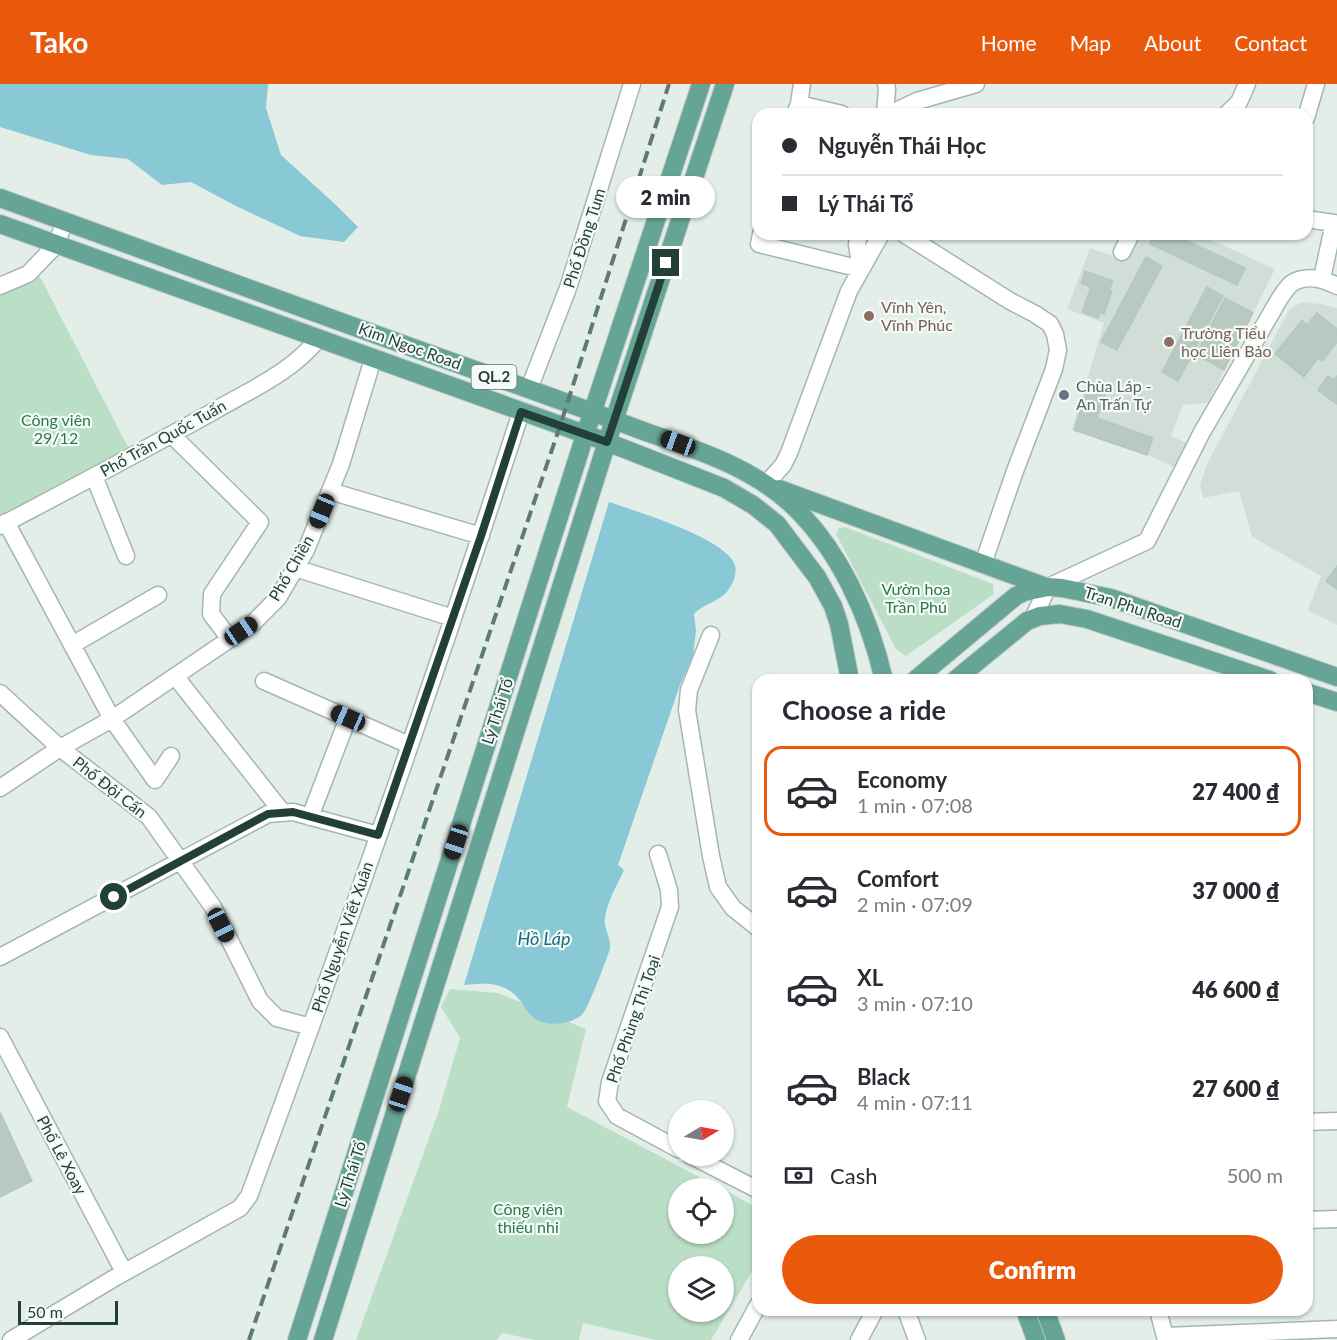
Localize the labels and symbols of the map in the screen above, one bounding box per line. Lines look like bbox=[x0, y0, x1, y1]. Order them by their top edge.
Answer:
callout: 2 min bbox=[616, 176, 716, 218]
street label: Phố Đồng Tum bbox=[558, 186, 609, 290]
route end bbox=[652, 249, 679, 276]
place label: Vĩnh Yên, Vĩnh Phúc bbox=[881, 297, 953, 334]
marker: Vĩnh Yên, Vĩnh Phúc bbox=[862, 309, 876, 323]
street label: Kim Ngoc Road bbox=[356, 318, 464, 373]
place label: Trường Tiểu học Liên Bảo bbox=[1181, 323, 1272, 360]
marker: Trường Tiểu học Liên Bảo bbox=[1162, 335, 1176, 349]
road number: QL.2 bbox=[472, 365, 516, 389]
place label: Chùa Láp - An Trấn Tự bbox=[1076, 376, 1152, 413]
marker: Chùa Láp - An Trấn Tự bbox=[1057, 388, 1071, 402]
street label: Phố Trần Quốc Tuấn bbox=[96, 395, 229, 480]
park label: Công viên 29/12 bbox=[21, 410, 91, 447]
car bbox=[658, 428, 698, 458]
car bbox=[307, 491, 337, 531]
street label: Phố Chiền bbox=[264, 532, 317, 604]
park label: Vườn hoa Trần Phú bbox=[882, 579, 950, 616]
street label: Tran Phu Road bbox=[1082, 582, 1184, 631]
car bbox=[221, 613, 261, 649]
street label: Lý Thái Tổ bbox=[477, 675, 516, 746]
car bbox=[328, 702, 368, 734]
street label: Phố Đội Cấn bbox=[70, 752, 151, 821]
car bbox=[442, 822, 470, 862]
street label: Phố Nguyễn Viết Xuân bbox=[307, 859, 376, 1015]
route start bbox=[100, 883, 127, 910]
car bbox=[205, 905, 237, 945]
water label: Hồ Láp bbox=[517, 927, 571, 949]
street label: Phố Phùng Thị Toại bbox=[602, 952, 663, 1085]
car bbox=[387, 1074, 415, 1114]
north arrow bbox=[668, 1100, 734, 1166]
street label: Phố Lê Xoay bbox=[34, 1112, 92, 1198]
street label: Lý Thái Tổ bbox=[330, 1138, 369, 1209]
park label: Công viên thiếu nhi bbox=[493, 1199, 563, 1236]
scale bar bbox=[18, 1298, 118, 1326]

